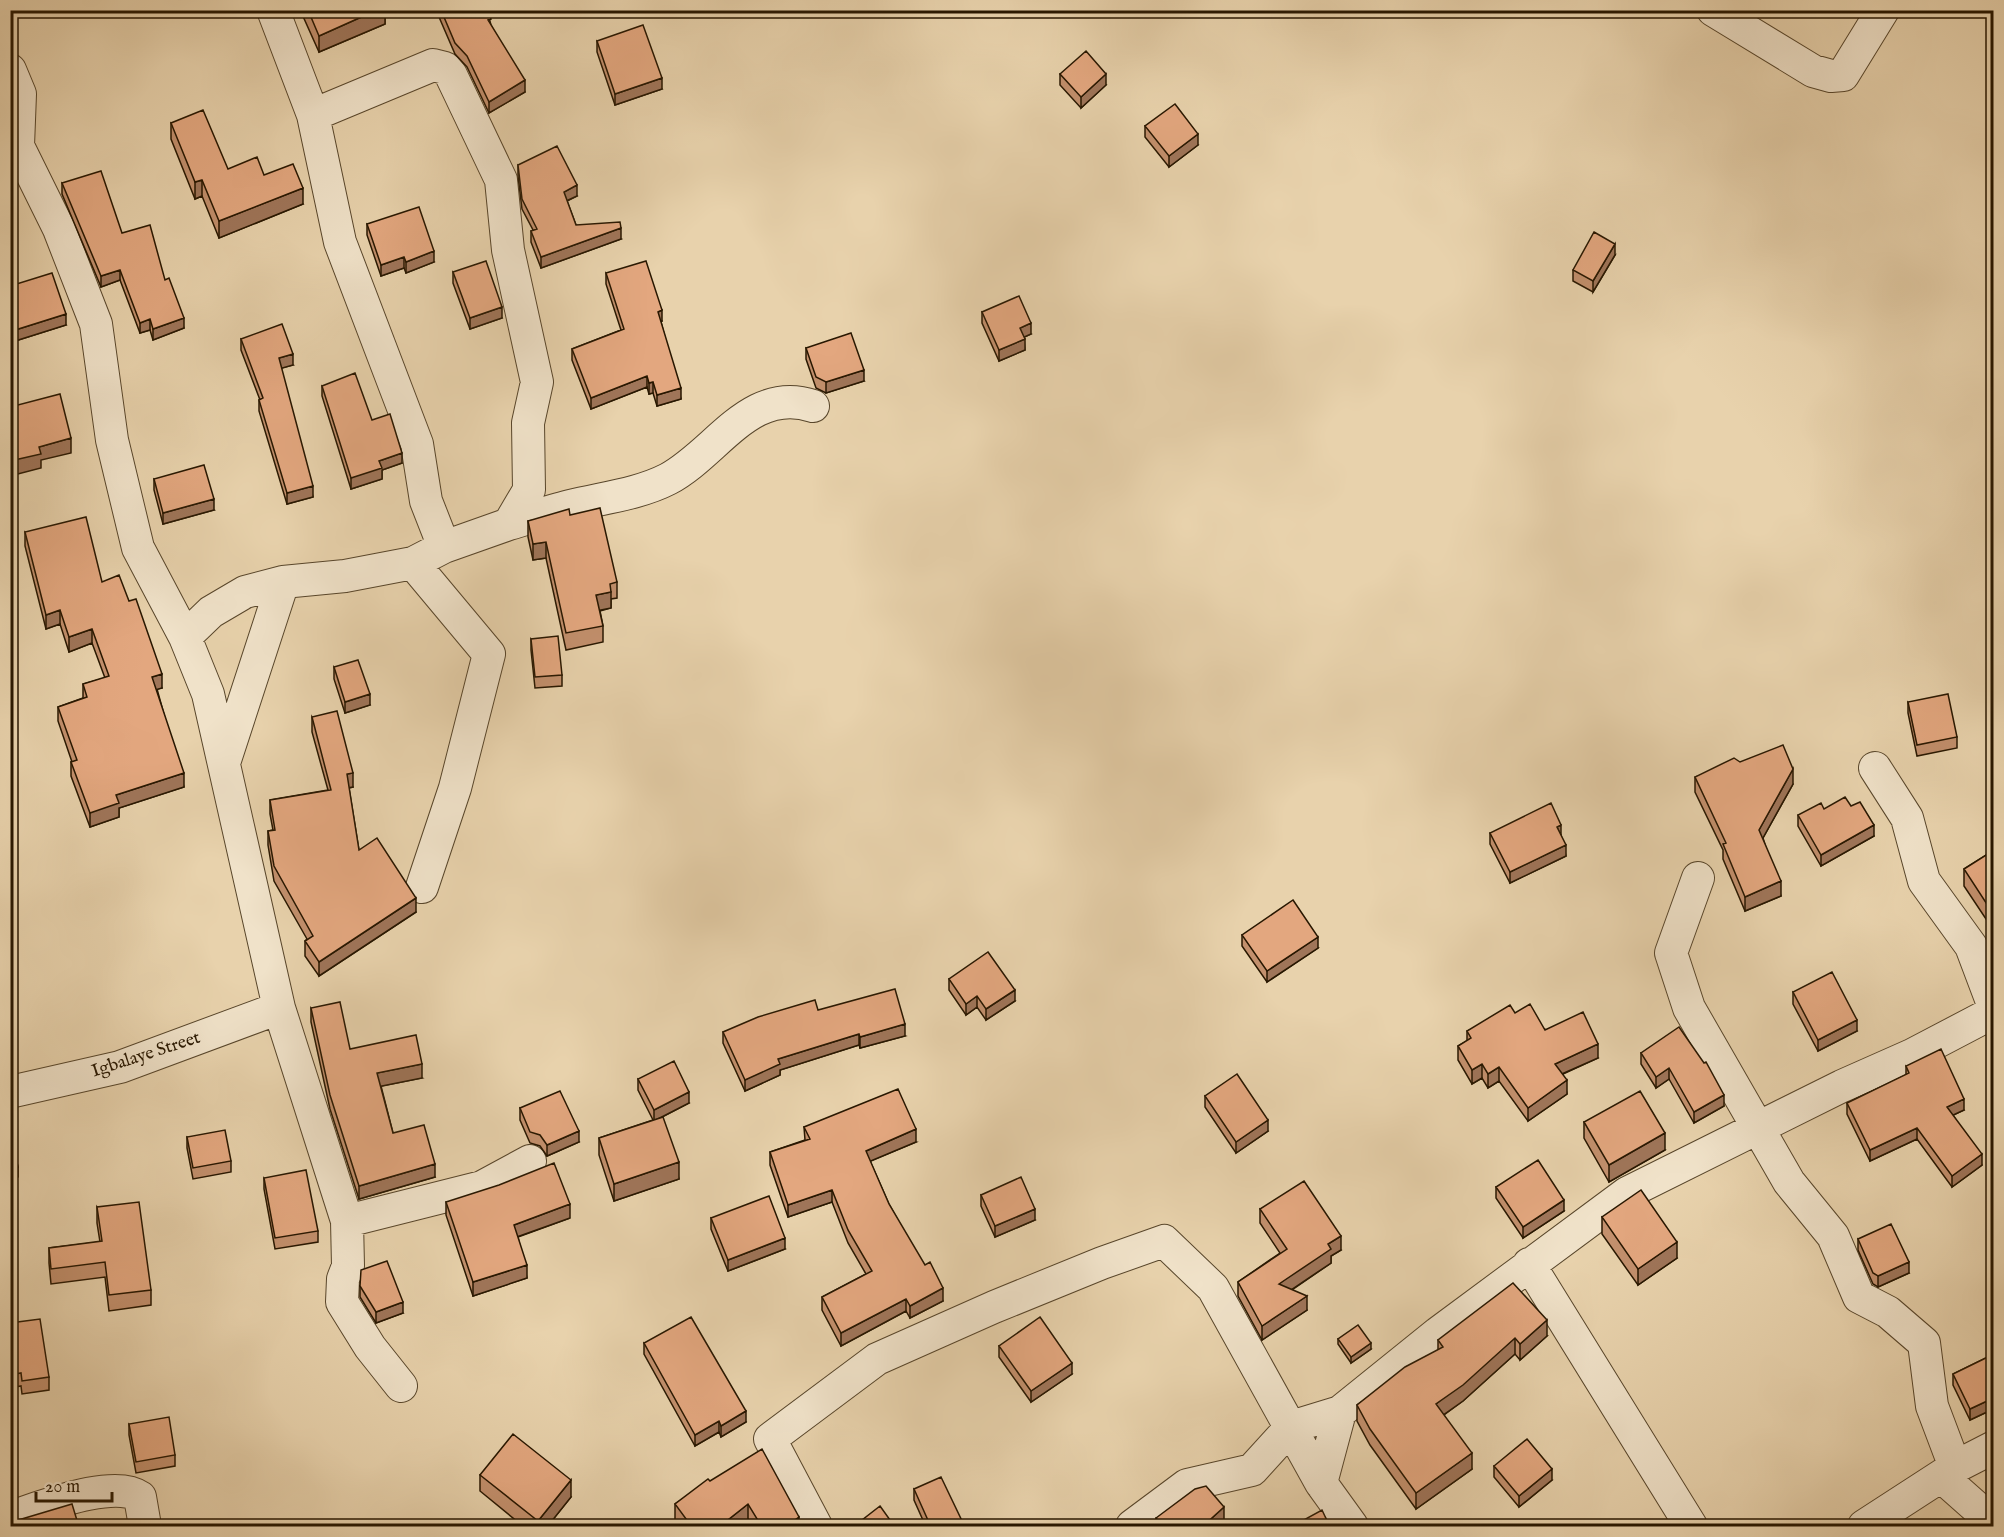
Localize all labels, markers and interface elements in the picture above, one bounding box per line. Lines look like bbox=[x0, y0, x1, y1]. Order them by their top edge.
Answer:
street label: Igbalaye Street bbox=[89, 1027, 203, 1083]
scale bar bbox=[36, 1465, 112, 1503]
text: 20 m bbox=[45, 1476, 80, 1499]

